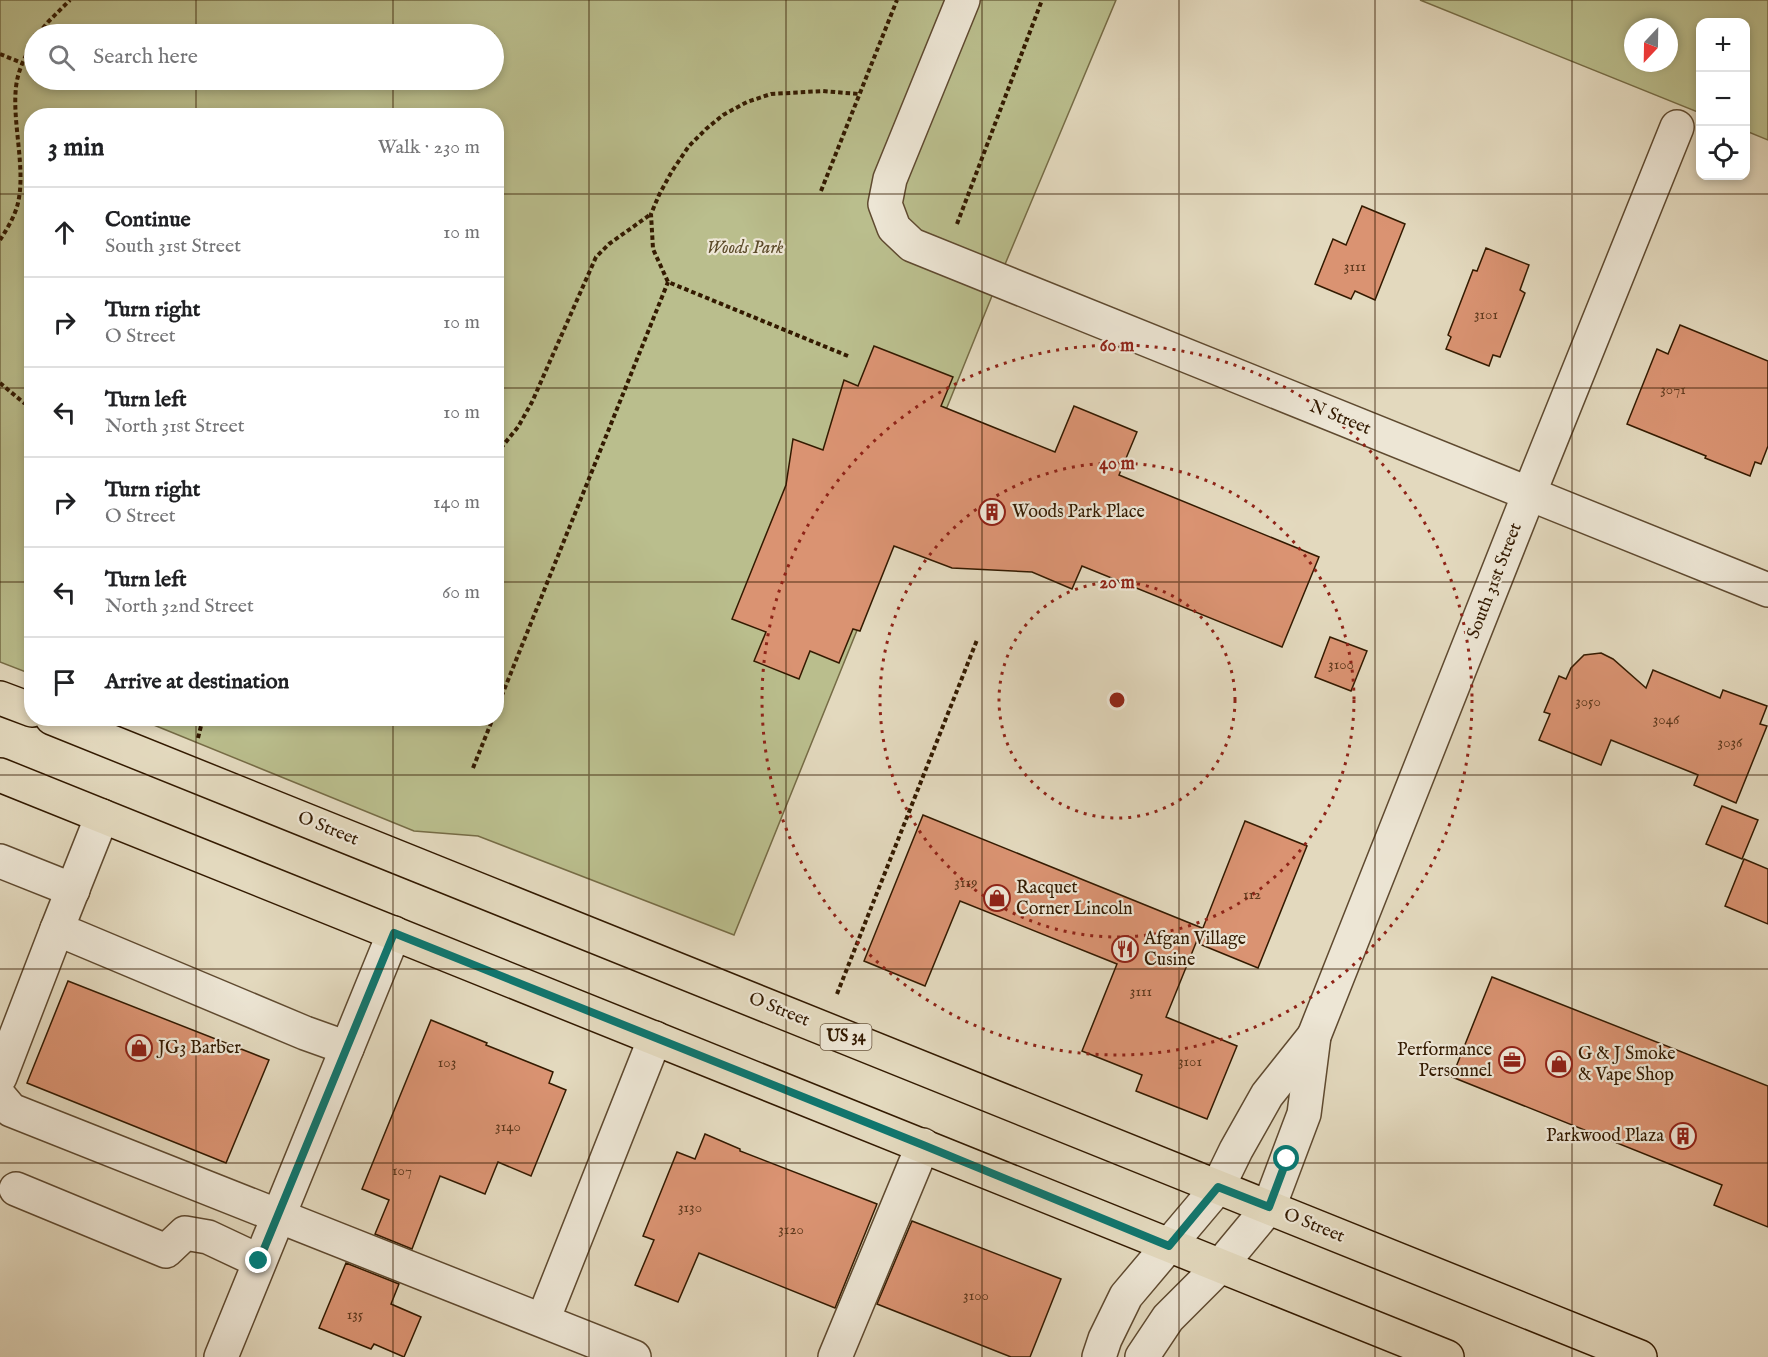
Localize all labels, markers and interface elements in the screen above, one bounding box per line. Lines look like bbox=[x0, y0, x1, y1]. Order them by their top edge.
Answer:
north arrow bbox=[1624, 18, 1678, 72]
map controls bbox=[1696, 18, 1750, 180]
button: + bbox=[1696, 18, 1750, 72]
search box bbox=[24, 24, 504, 90]
icon: search bbox=[45, 41, 78, 74]
text: Search here bbox=[93, 43, 198, 71]
button: − bbox=[1696, 72, 1750, 126]
button: locate bbox=[1696, 126, 1750, 180]
text: 3 min bbox=[48, 131, 104, 164]
text: Walk · 230 m bbox=[378, 135, 480, 160]
text: Continue bbox=[105, 206, 191, 234]
icon: ahead bbox=[48, 216, 81, 249]
text: 10 m bbox=[443, 220, 480, 245]
text: South 31st Street bbox=[105, 234, 241, 259]
park label: Woods Park bbox=[706, 237, 784, 260]
house number: 3111 bbox=[1344, 257, 1366, 276]
text: Turn right bbox=[105, 296, 200, 324]
house number: 3101 bbox=[1474, 305, 1498, 324]
icon: right bbox=[48, 306, 81, 339]
text: 10 m bbox=[443, 310, 480, 335]
text: O Street bbox=[105, 324, 176, 349]
text: 60 m bbox=[1100, 335, 1134, 358]
house number: 3071 bbox=[1660, 380, 1686, 399]
text: Turn left bbox=[105, 386, 187, 414]
street label: N Street bbox=[1306, 395, 1374, 441]
icon: left bbox=[48, 396, 81, 429]
text: 10 m bbox=[443, 400, 480, 425]
text: North 31st Street bbox=[105, 414, 245, 439]
text: 40 m bbox=[1099, 453, 1135, 476]
text: Turn right bbox=[105, 476, 200, 504]
icon: right bbox=[48, 486, 81, 519]
text: 140 m bbox=[433, 490, 480, 515]
building icon: Woods Park Place bbox=[977, 497, 1007, 527]
place label: Woods Park Place bbox=[1012, 501, 1145, 524]
text: O Street bbox=[105, 504, 176, 529]
street label: South 31st Street bbox=[1462, 520, 1528, 642]
text: Turn left bbox=[105, 566, 187, 594]
text: 20 m bbox=[1099, 572, 1135, 595]
icon: left bbox=[48, 576, 81, 609]
text: 60 m bbox=[442, 580, 480, 605]
text: North 32nd Street bbox=[105, 594, 254, 619]
house number: 3100 bbox=[1328, 655, 1354, 674]
icon: arrive bbox=[48, 666, 81, 699]
text: Arrive at destination bbox=[105, 668, 289, 696]
centre of rings bbox=[1107, 690, 1127, 710]
house number: 3050 bbox=[1575, 692, 1601, 711]
house number: 3046 bbox=[1653, 710, 1680, 729]
house number: 3036 bbox=[1718, 733, 1743, 752]
street label: O Street bbox=[294, 806, 362, 852]
house number: 3119 bbox=[954, 873, 978, 892]
place label: Racquet Corner Lincoln bbox=[1016, 877, 1133, 921]
shop icon: Racquet Corner Lincoln bbox=[982, 883, 1012, 913]
house number: 112 bbox=[1243, 885, 1261, 904]
place label: Afgan Village Cusine bbox=[1143, 928, 1246, 972]
restaurant icon: Afgan Village Cusine bbox=[1110, 934, 1140, 964]
house number: 3111 bbox=[1130, 982, 1152, 1001]
street label: O Street bbox=[745, 987, 813, 1033]
road number: US 34 bbox=[820, 1024, 872, 1050]
shop icon: JG3 Barber bbox=[124, 1033, 154, 1063]
place label: JG3 Barber bbox=[156, 1037, 241, 1060]
place label: Performance Personnel bbox=[1397, 1039, 1492, 1083]
place label: G & J Smoke & Vape Shop bbox=[1578, 1043, 1675, 1087]
office icon: Performance Personnel bbox=[1497, 1045, 1527, 1075]
shop icon: G & J Smoke & Vape Shop bbox=[1544, 1049, 1574, 1079]
house number: 3101 bbox=[1178, 1052, 1202, 1071]
house number: 103 bbox=[438, 1053, 456, 1072]
house number: 3140 bbox=[495, 1117, 521, 1136]
building icon: Parkwood Plaza bbox=[1668, 1121, 1698, 1151]
place label: Parkwood Plaza bbox=[1546, 1125, 1664, 1148]
route start bbox=[1273, 1145, 1299, 1171]
house number: 107 bbox=[392, 1161, 412, 1180]
house number: 3130 bbox=[678, 1198, 702, 1217]
street label: O Street bbox=[1280, 1203, 1348, 1249]
house number: 3120 bbox=[778, 1220, 804, 1239]
route end bbox=[245, 1247, 271, 1273]
house number: 3100 bbox=[963, 1286, 989, 1305]
house number: 135 bbox=[347, 1305, 364, 1324]

